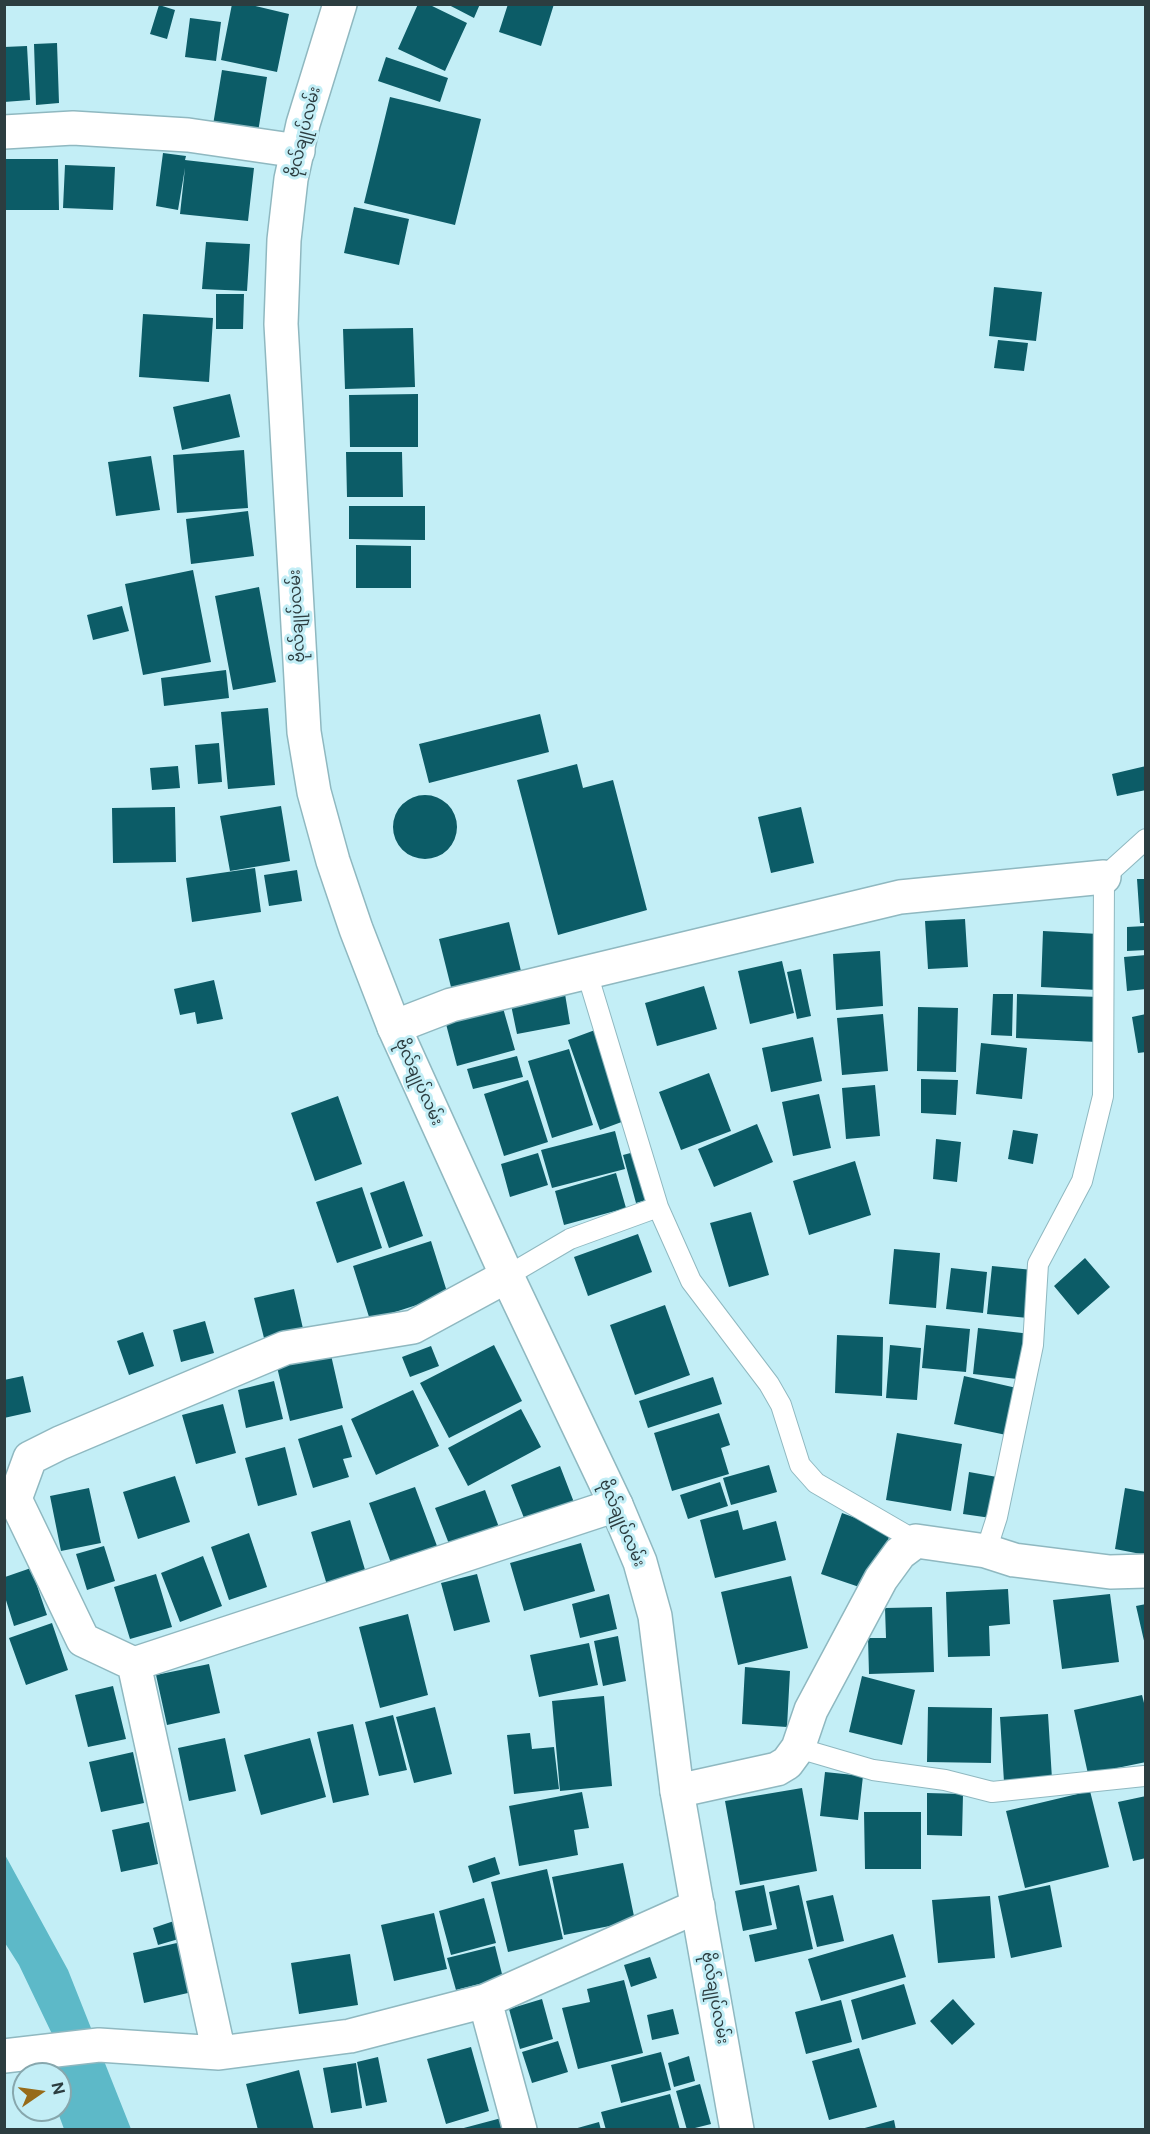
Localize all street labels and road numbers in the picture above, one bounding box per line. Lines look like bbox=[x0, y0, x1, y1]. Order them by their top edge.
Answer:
street label: ဗိုလ်‌ချုပ်‌လမ်း bbox=[283, 85, 325, 179]
street label: ဗိုလ်‌ချုပ်‌လမ်း bbox=[285, 569, 309, 663]
street label: ဗိုလ်‌ချုပ်‌လမ်း bbox=[391, 1036, 447, 1128]
street label: ဗိုလ်‌ချုပ်‌လမ်း bbox=[595, 1476, 649, 1570]
street label: ဗိုလ်‌ချုပ်‌လမ်း bbox=[697, 1950, 733, 2046]

